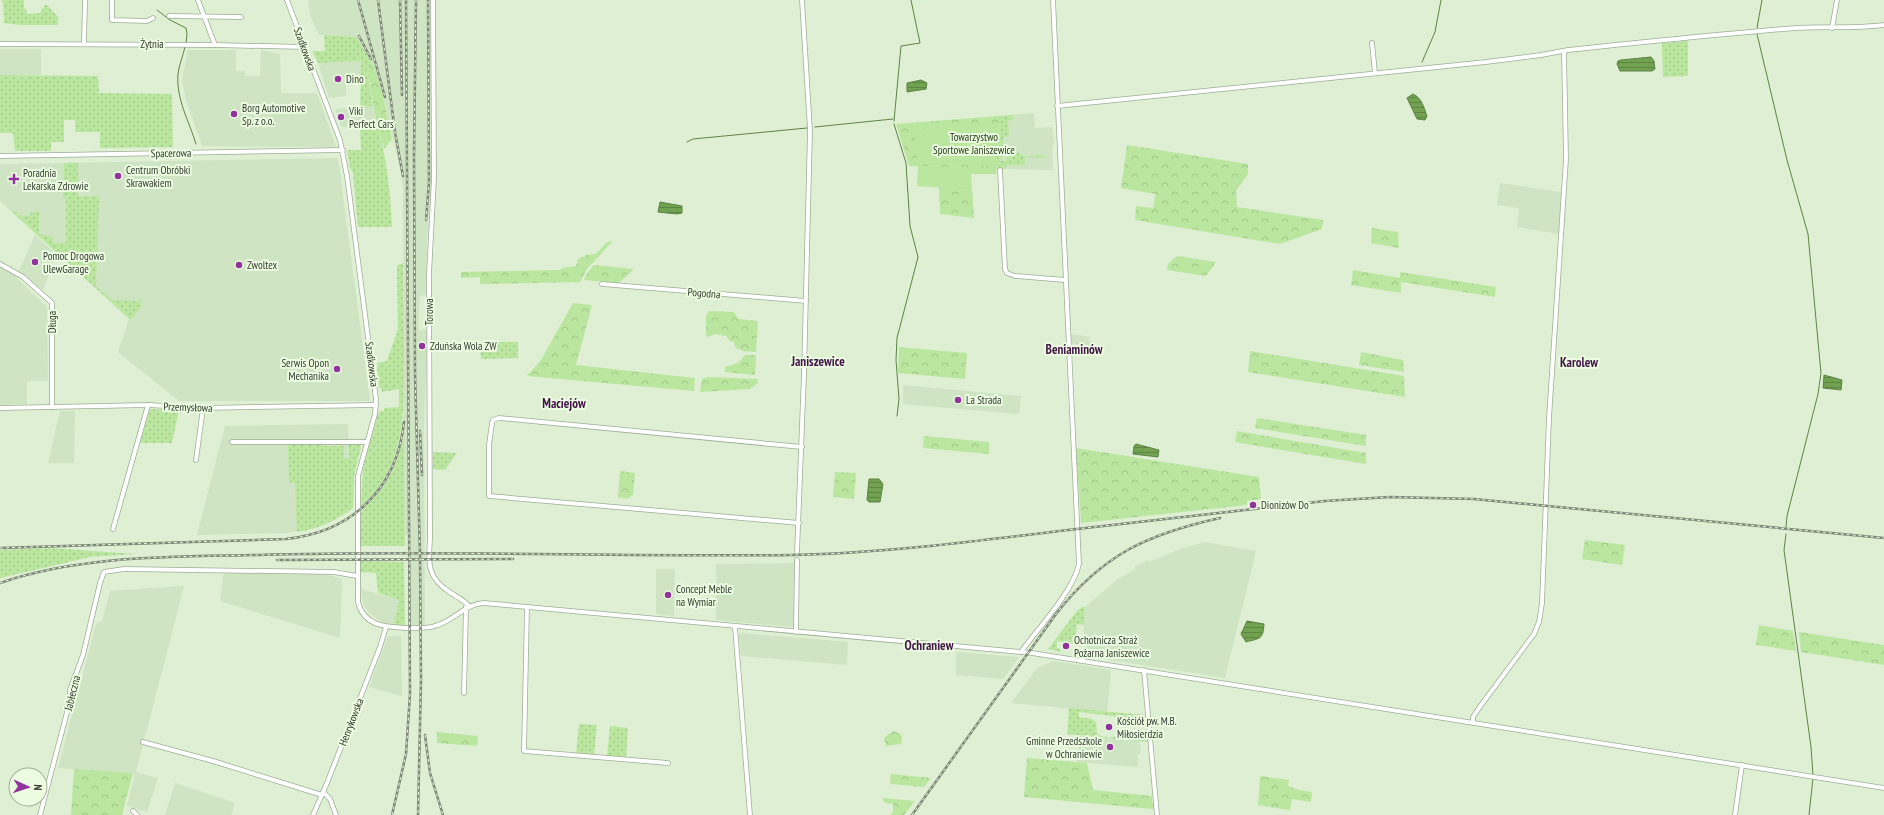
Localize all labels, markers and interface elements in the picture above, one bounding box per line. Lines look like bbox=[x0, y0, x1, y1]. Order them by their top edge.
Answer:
street label: Szadkowska bbox=[291, 25, 319, 73]
street label: Żytnia bbox=[140, 37, 164, 51]
place label: Dino bbox=[346, 72, 364, 86]
marker: Dino bbox=[333, 74, 343, 84]
place label: Borg Automotive Sp. z o.o. bbox=[242, 101, 306, 128]
place label: Viki Perfect Cars bbox=[348, 104, 394, 131]
marker: Borg Automotive Sp. z o.o. bbox=[229, 109, 239, 119]
marker: Viki Perfect Cars bbox=[336, 112, 346, 122]
park label: Towarzystwo Sportowe Janiszewice bbox=[933, 130, 1015, 157]
street label: Spacerowa bbox=[151, 146, 191, 160]
place label: Centrum Obróbki Skrawakiem bbox=[126, 163, 190, 190]
place label: Poradnia Lekarska Zdrowie bbox=[23, 166, 89, 193]
marker: Centrum Obróbki Skrawakiem bbox=[113, 171, 123, 181]
marker: Poradnia Lekarska Zdrowie bbox=[8, 173, 20, 185]
place label: Pomoc Drogowa UlewGarage bbox=[43, 249, 104, 276]
marker: Pomoc Drogowa UlewGarage bbox=[30, 257, 40, 267]
place label: Zwoltex bbox=[247, 258, 278, 272]
marker: Zwoltex bbox=[234, 260, 244, 270]
street label: Pogodna bbox=[687, 285, 721, 301]
street label: Torowa bbox=[422, 298, 436, 326]
street label: Długa bbox=[45, 311, 59, 333]
place label: Zduńska Wola ZW bbox=[430, 339, 497, 353]
street label: Szadkowska bbox=[362, 341, 382, 387]
marker: Zduńska Wola ZW bbox=[417, 341, 427, 351]
district label: Beniaminów bbox=[1046, 341, 1103, 358]
district label: Janiszewice bbox=[790, 353, 845, 370]
district label: Karolew bbox=[1560, 354, 1598, 371]
place label: Serwis Opon Mechanika bbox=[281, 356, 329, 383]
marker: Serwis Opon Mechanika bbox=[332, 364, 342, 374]
place label: La Strada bbox=[966, 393, 1001, 407]
district label: Maciejów bbox=[542, 395, 586, 412]
marker: La Strada bbox=[953, 395, 963, 405]
street label: Przemysłowa bbox=[163, 399, 213, 415]
place label: Dionizów Do bbox=[1261, 498, 1309, 512]
marker: Dionizów Do bbox=[1248, 500, 1258, 510]
place label: Concept Meble na Wymiar bbox=[676, 582, 733, 609]
marker: Concept Meble na Wymiar bbox=[663, 590, 673, 600]
place label: Ochotnicza Straż Pożarna Janiszewice bbox=[1074, 633, 1150, 660]
district label: Ochraniew bbox=[905, 637, 954, 654]
marker: Ochotnicza Straż Pożarna Janiszewice bbox=[1061, 641, 1071, 651]
street label: Jabłeczna bbox=[61, 674, 83, 713]
street label: Henrykowska bbox=[335, 696, 367, 748]
place label: Kościół pw. M.B. Miłosierdzia bbox=[1117, 714, 1177, 741]
marker: Kościół pw. M.B. Miłosierdzia bbox=[1104, 722, 1114, 732]
place label: Gminne Przedszkole w Ochraniewie bbox=[1026, 734, 1102, 761]
marker: Gminne Przedszkole w Ochraniewie bbox=[1105, 742, 1115, 752]
north arrow bbox=[8, 767, 48, 807]
text: N bbox=[31, 784, 45, 791]

